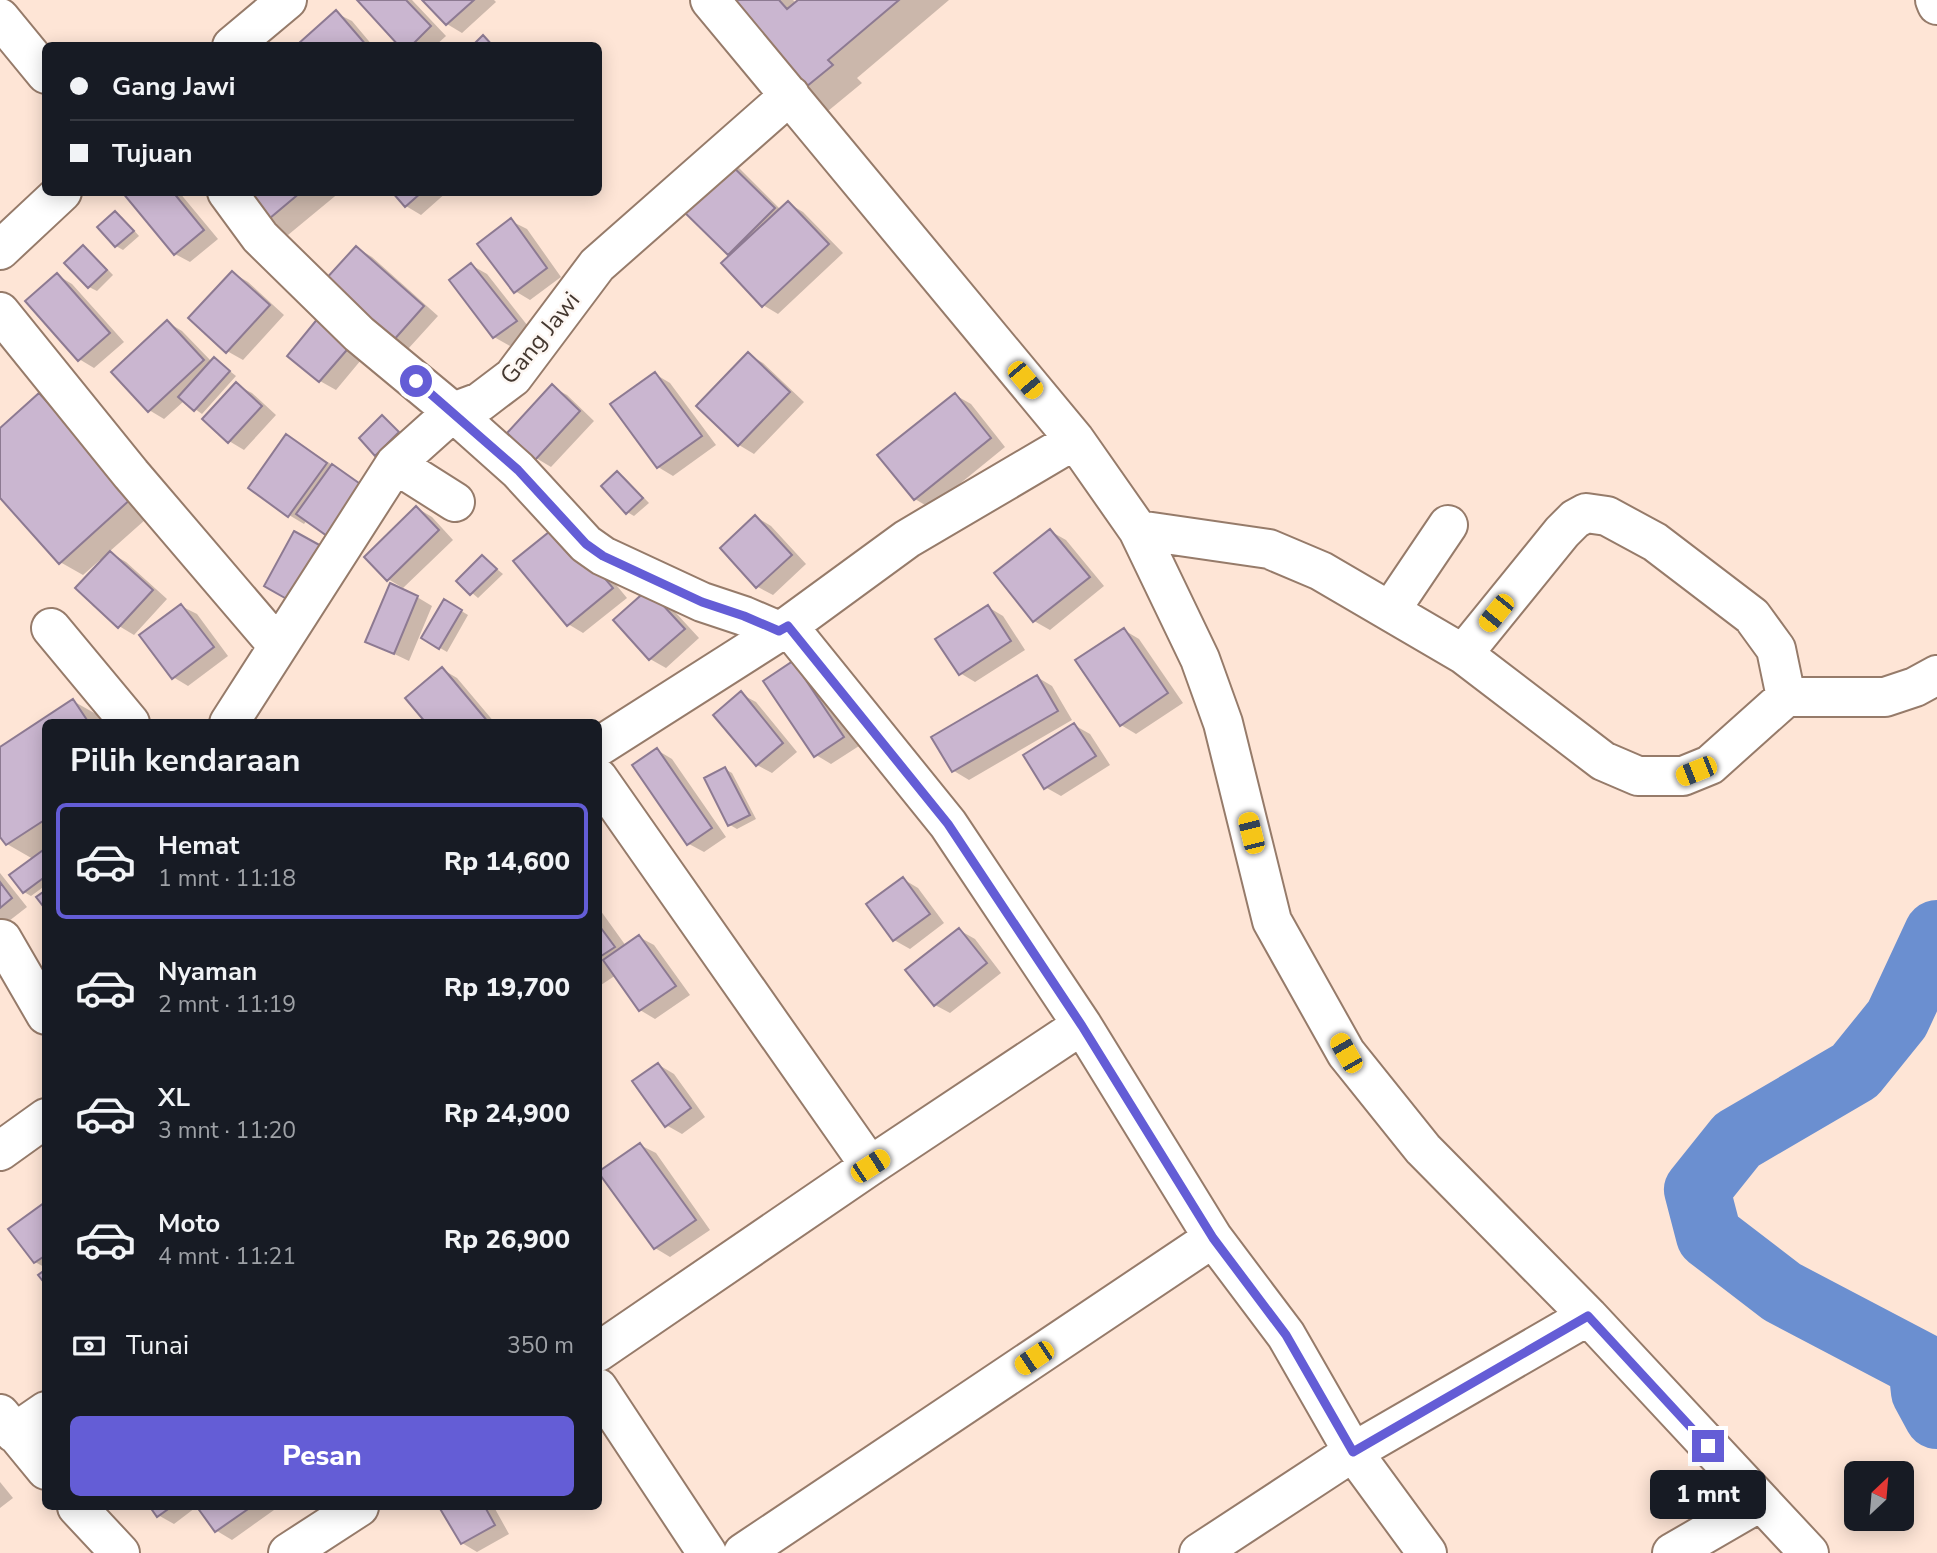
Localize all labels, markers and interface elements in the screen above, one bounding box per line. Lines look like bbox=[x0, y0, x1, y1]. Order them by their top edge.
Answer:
text: Gang Jawi bbox=[112, 69, 235, 104]
text: Tujuan bbox=[112, 136, 192, 171]
street label: Gang Jawi bbox=[493, 285, 587, 391]
car bbox=[1004, 357, 1047, 403]
route start bbox=[400, 365, 432, 397]
car bbox=[1475, 590, 1518, 636]
text: Pilih kendaraan bbox=[70, 739, 300, 782]
car bbox=[1673, 753, 1720, 789]
car bbox=[1236, 810, 1267, 856]
text: Hemat bbox=[158, 828, 239, 863]
icon: car bbox=[74, 830, 137, 893]
text: Rp 14,600 bbox=[444, 844, 570, 879]
text: 1 mnt · 11:18 bbox=[158, 863, 296, 894]
text: Nyaman bbox=[158, 954, 257, 989]
icon: car bbox=[74, 956, 137, 1019]
text: Rp 19,700 bbox=[444, 970, 570, 1005]
text: 2 mnt · 11:19 bbox=[158, 989, 296, 1020]
car bbox=[1327, 1030, 1366, 1076]
text: XL bbox=[158, 1080, 190, 1115]
icon: car bbox=[74, 1082, 137, 1145]
text: Rp 24,900 bbox=[444, 1096, 570, 1131]
text: 3 mnt · 11:20 bbox=[158, 1115, 296, 1146]
car bbox=[847, 1146, 894, 1186]
text: Moto bbox=[158, 1206, 220, 1241]
icon: car bbox=[74, 1208, 137, 1271]
text: Rp 26,900 bbox=[444, 1222, 570, 1257]
text: 4 mnt · 11:21 bbox=[158, 1241, 296, 1272]
icon: cash bbox=[70, 1327, 108, 1365]
text: Tunai bbox=[126, 1328, 189, 1363]
text: 350 m bbox=[507, 1330, 574, 1361]
car bbox=[1011, 1338, 1058, 1378]
button: Pesan bbox=[70, 1416, 574, 1496]
route end bbox=[1692, 1430, 1724, 1462]
north arrow bbox=[1844, 1461, 1914, 1531]
map controls bbox=[1844, 1461, 1914, 1531]
callout: 1 mnt bbox=[1650, 1470, 1766, 1520]
text: 1 mnt bbox=[1676, 1479, 1740, 1510]

